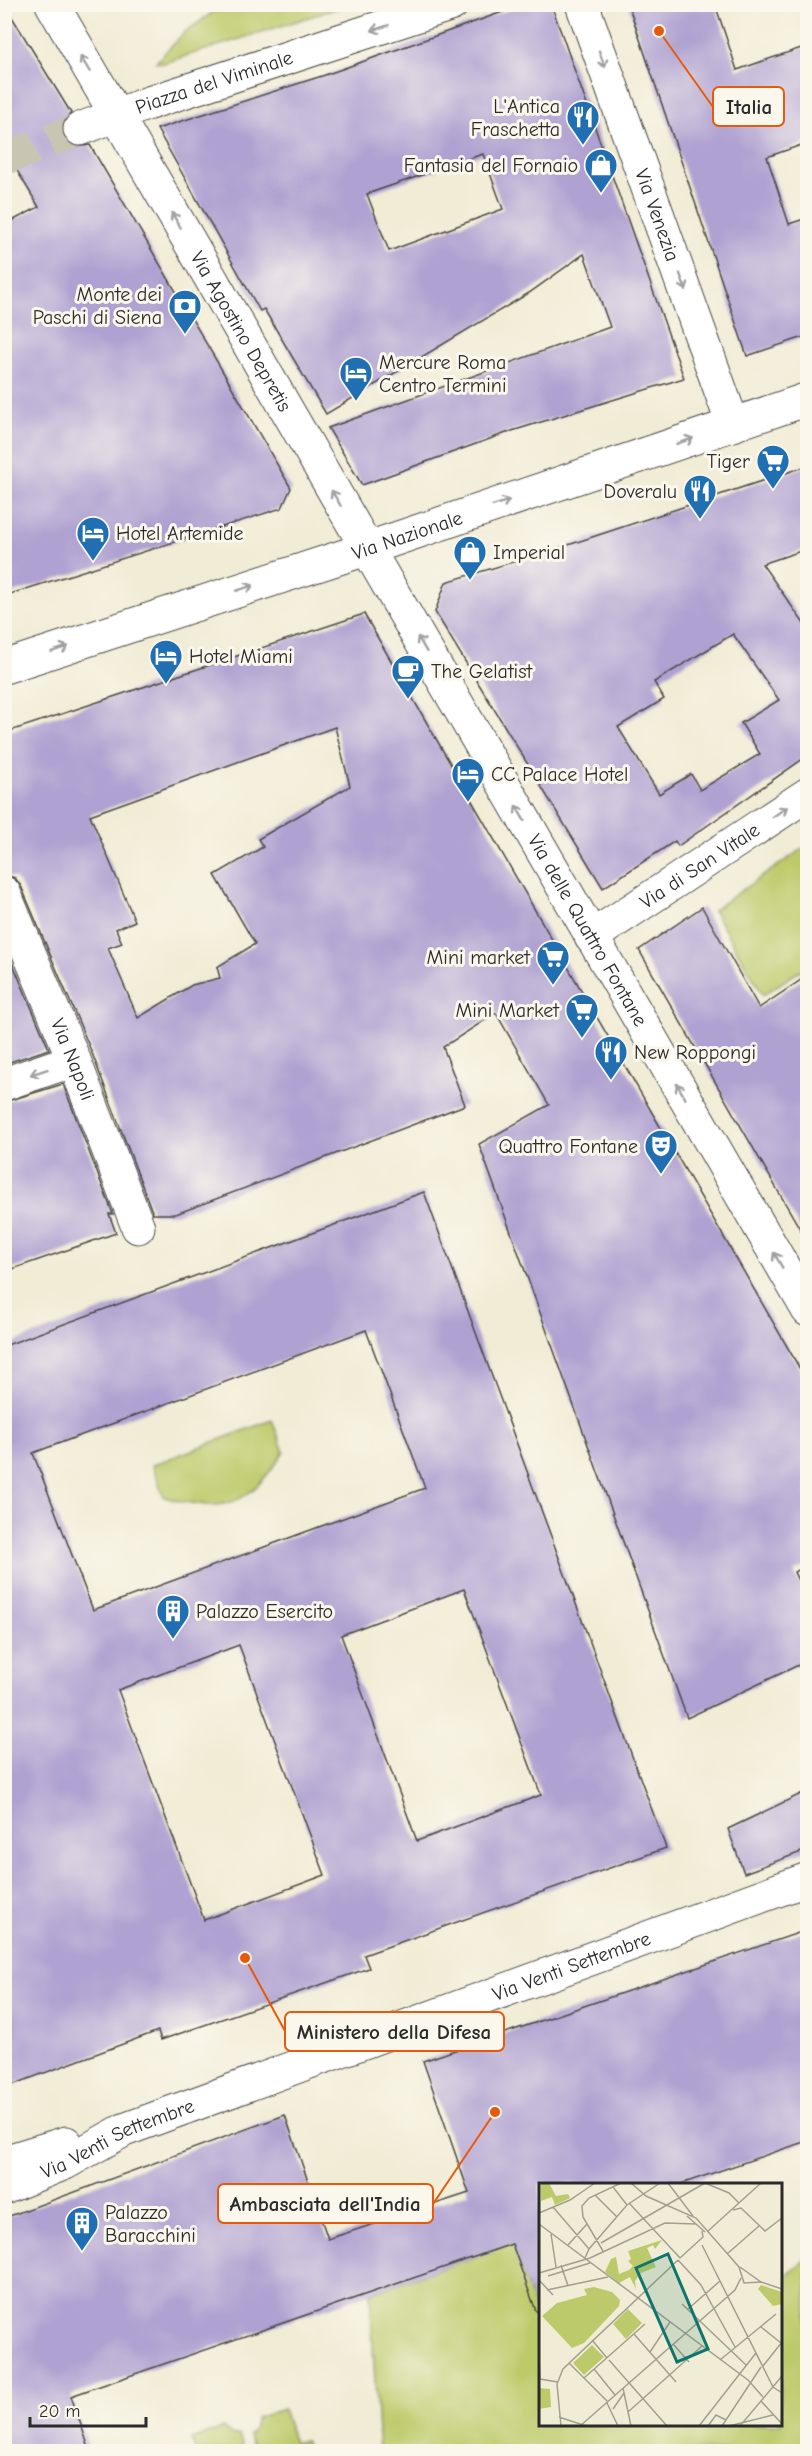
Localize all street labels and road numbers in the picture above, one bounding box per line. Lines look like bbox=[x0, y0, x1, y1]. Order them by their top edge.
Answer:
street label: Piazza del Viminale bbox=[132, 46, 296, 119]
street label: Via Venezia bbox=[630, 166, 684, 264]
street label: Via Agostino Depretis bbox=[186, 247, 296, 416]
street label: Via Nazionale bbox=[349, 506, 465, 565]
street label: Via di San Vitale bbox=[636, 818, 764, 914]
street label: Via delle Quattro Fontane bbox=[523, 830, 652, 1030]
street label: Via Napoli bbox=[46, 1015, 99, 1103]
street label: Via Venti Settembre bbox=[489, 1927, 654, 2006]
street label: Via Venti Settembre bbox=[37, 2094, 197, 2184]

